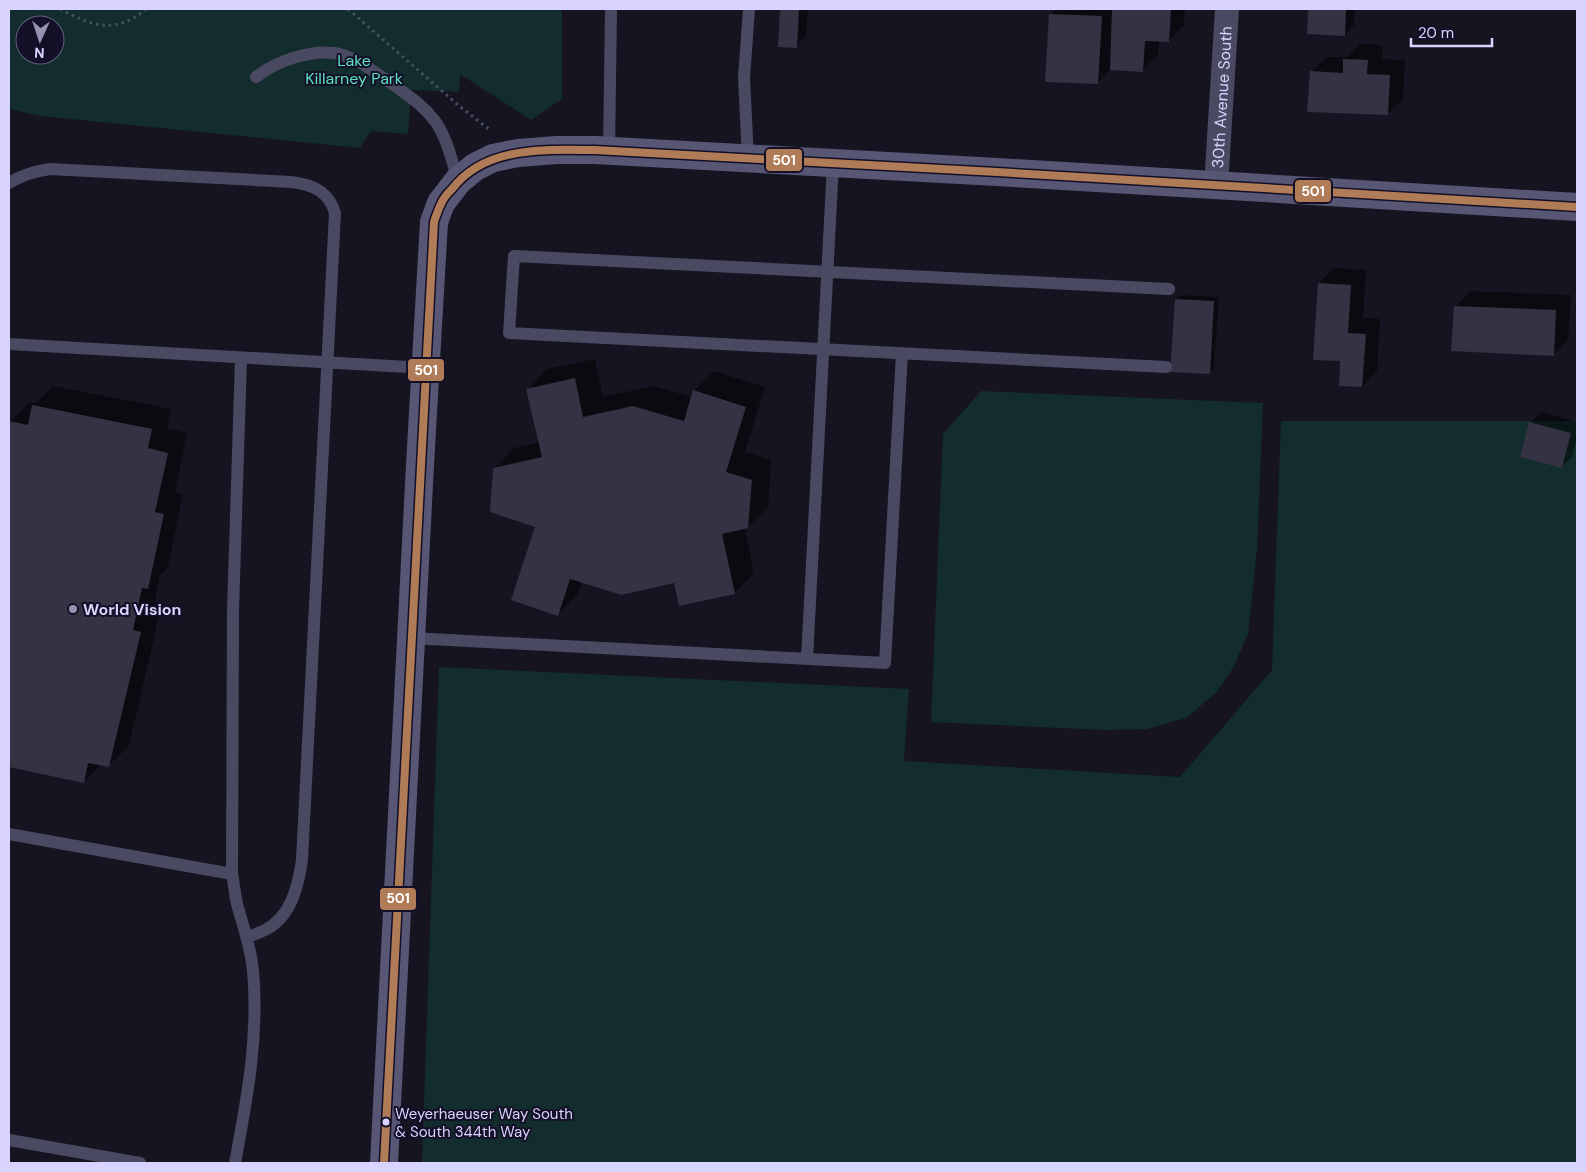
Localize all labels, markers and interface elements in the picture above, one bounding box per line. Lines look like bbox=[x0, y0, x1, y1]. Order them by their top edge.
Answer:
north arrow bbox=[15, 15, 65, 65]
scale bar bbox=[1411, 15, 1492, 47]
text: 20 m bbox=[1418, 23, 1454, 43]
street label: 30th Avenue South bbox=[1207, 26, 1237, 169]
text: N bbox=[34, 44, 45, 62]
park label: Lake Killarney Park bbox=[305, 50, 403, 89]
line badge: 501 bbox=[765, 148, 803, 172]
text: 501 bbox=[772, 151, 796, 169]
line badge: 501 bbox=[1294, 179, 1332, 203]
text: 501 bbox=[1301, 182, 1325, 200]
line badge: 501 bbox=[407, 358, 445, 382]
text: 501 bbox=[414, 361, 438, 379]
place label: World Vision bbox=[83, 599, 181, 620]
marker: World Vision bbox=[67, 603, 79, 615]
line badge: 501 bbox=[379, 887, 417, 911]
text: 501 bbox=[386, 889, 410, 907]
place label: Weyerhaeuser Way South & South 344th Way bbox=[395, 1104, 573, 1142]
marker: Weyerhaeuser Way South & South 344th Way bbox=[381, 1117, 391, 1127]

